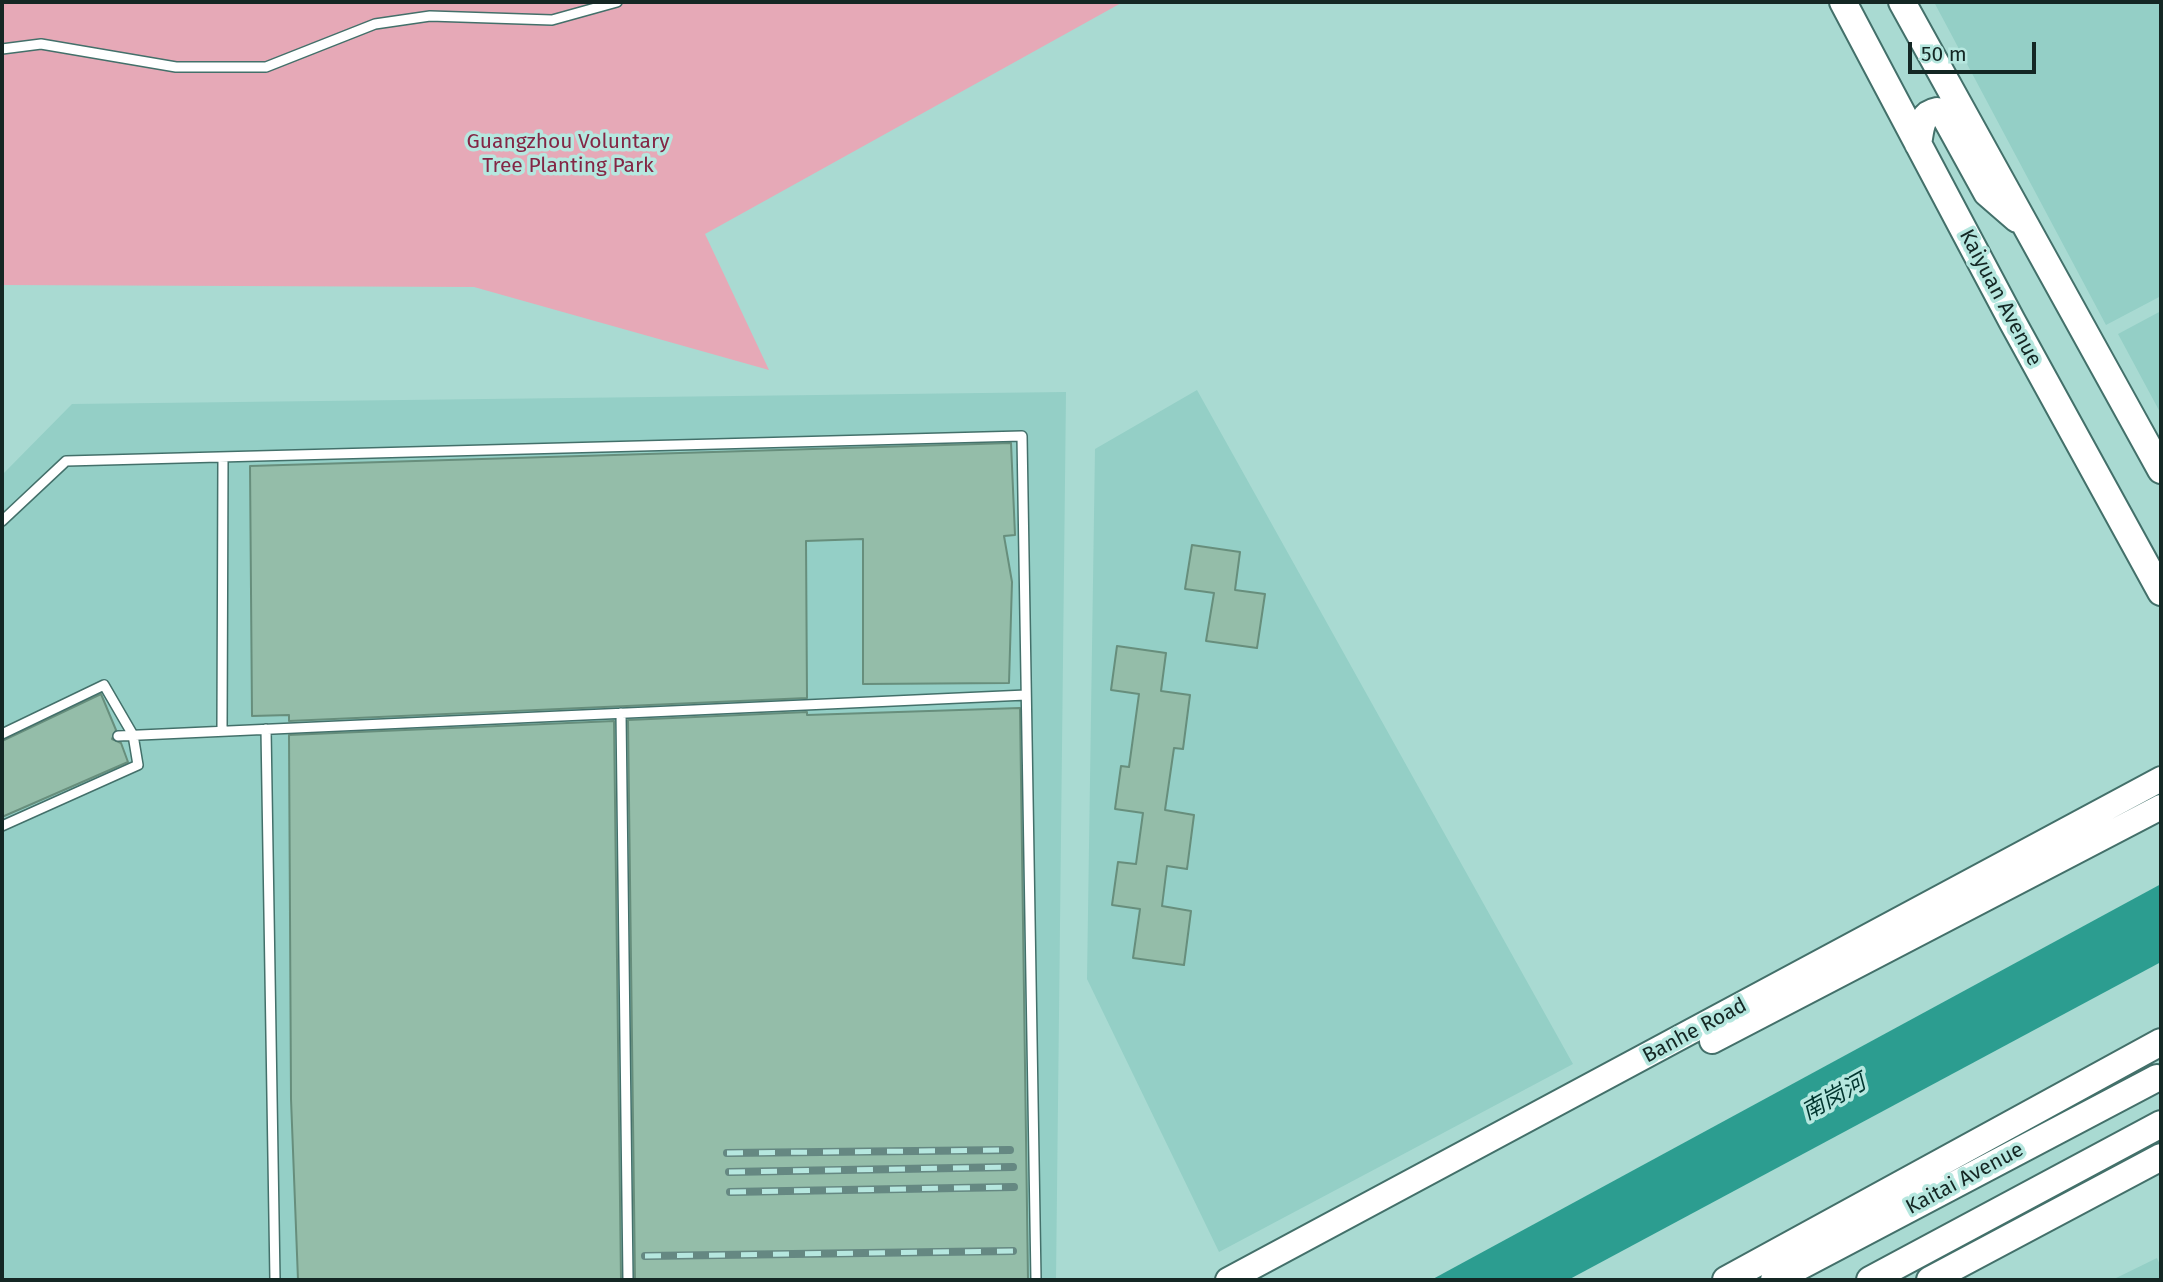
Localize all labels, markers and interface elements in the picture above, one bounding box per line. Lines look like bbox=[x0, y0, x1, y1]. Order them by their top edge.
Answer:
scale bar bbox=[1911, 28, 2039, 72]
text: 50 m bbox=[1921, 41, 1967, 67]
park label: Guangzhou Voluntary Tree Planting Park bbox=[467, 129, 669, 179]
street label: Kaiyuan Avenue bbox=[1953, 225, 2047, 371]
street label: Banhe Road bbox=[1639, 993, 1751, 1069]
water label: 南岗河 bbox=[1797, 1069, 1871, 1127]
street label: Kaitai Avenue bbox=[1902, 1137, 2028, 1221]

